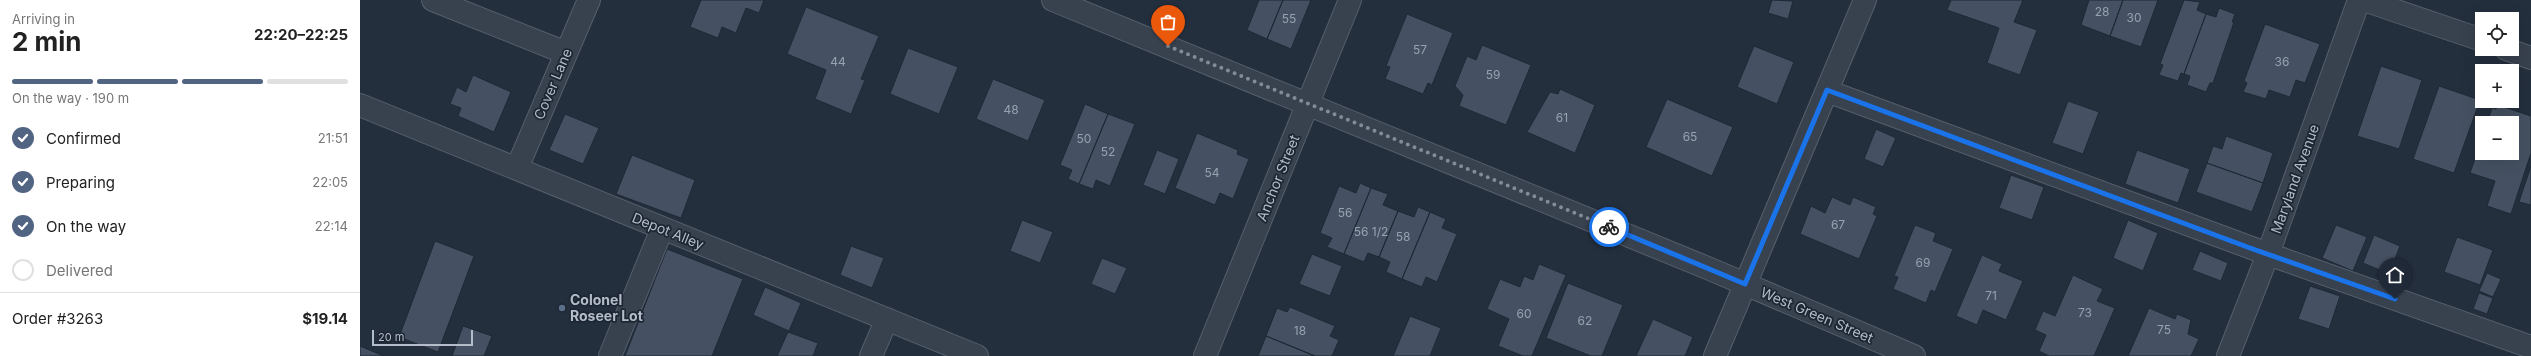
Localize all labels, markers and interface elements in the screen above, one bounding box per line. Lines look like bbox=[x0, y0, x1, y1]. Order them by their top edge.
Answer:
house number: 28 bbox=[2095, 4, 2109, 19]
pin bbox=[1151, 5, 1185, 46]
house number: 30 bbox=[2127, 10, 2141, 25]
text: Arriving in bbox=[12, 11, 75, 27]
icon: bag bbox=[1157, 11, 1179, 33]
house number: 55 bbox=[1282, 11, 1296, 26]
map controls bbox=[2475, 12, 2519, 160]
button: locate bbox=[2475, 12, 2519, 56]
text: 22:20–22:25 bbox=[254, 25, 348, 44]
text: 2 min bbox=[12, 26, 82, 57]
house number: 57 bbox=[1413, 42, 1427, 57]
street label: Cover Lane bbox=[530, 46, 575, 122]
house number: 44 bbox=[830, 54, 846, 69]
house number: 36 bbox=[2275, 54, 2289, 69]
button: + bbox=[2475, 64, 2519, 108]
house number: 59 bbox=[1486, 67, 1500, 82]
text: On the way · 190 m bbox=[12, 90, 129, 106]
house number: 48 bbox=[1003, 102, 1019, 117]
house number: 61 bbox=[1556, 110, 1568, 125]
button: − bbox=[2475, 116, 2519, 160]
street label: Maryland Avenue bbox=[2267, 122, 2322, 236]
icon: check bbox=[12, 127, 34, 149]
text: Confirmed bbox=[46, 129, 121, 148]
house number: 65 bbox=[1683, 129, 1697, 144]
text: 21:51 bbox=[318, 130, 348, 146]
house number: 50 bbox=[1077, 131, 1091, 146]
street label: Anchor Street bbox=[1253, 132, 1303, 223]
house number: 52 bbox=[1101, 144, 1115, 159]
house number: 54 bbox=[1204, 165, 1220, 180]
icon: check bbox=[12, 171, 34, 193]
text: Preparing bbox=[46, 173, 115, 192]
text: 22:05 bbox=[312, 174, 348, 190]
house number: 56 bbox=[1338, 205, 1352, 220]
courier bbox=[1589, 207, 1629, 247]
street label: Depot Alley bbox=[630, 208, 707, 253]
icon: check bbox=[12, 215, 34, 237]
icon: bike bbox=[1598, 216, 1620, 238]
text: On the way bbox=[46, 217, 126, 236]
house number: 67 bbox=[1831, 217, 1845, 232]
text: 22:14 bbox=[315, 218, 348, 234]
house number: 56 1/2 bbox=[1354, 224, 1388, 239]
house number: 58 bbox=[1396, 229, 1410, 244]
house number: 69 bbox=[1916, 255, 1930, 270]
pin bbox=[2378, 258, 2412, 299]
text: Delivered bbox=[46, 261, 113, 280]
icon: home bbox=[2384, 264, 2406, 286]
street label: West Green Street bbox=[1758, 283, 1876, 346]
house number: 71 bbox=[1985, 288, 1997, 303]
place label: Colonel Roseer Lot bbox=[570, 291, 643, 324]
marker: Colonel Roseer Lot bbox=[557, 303, 567, 313]
house number: 73 bbox=[2078, 305, 2092, 320]
house number: 60 bbox=[1516, 306, 1532, 321]
text: Order #3263 bbox=[12, 309, 103, 328]
text: $19.14 bbox=[302, 309, 348, 328]
house number: 62 bbox=[1578, 313, 1592, 328]
house number: 75 bbox=[2157, 322, 2171, 337]
house number: 18 bbox=[1294, 323, 1306, 338]
scale bar bbox=[372, 328, 473, 347]
text: 20 m bbox=[378, 330, 404, 344]

